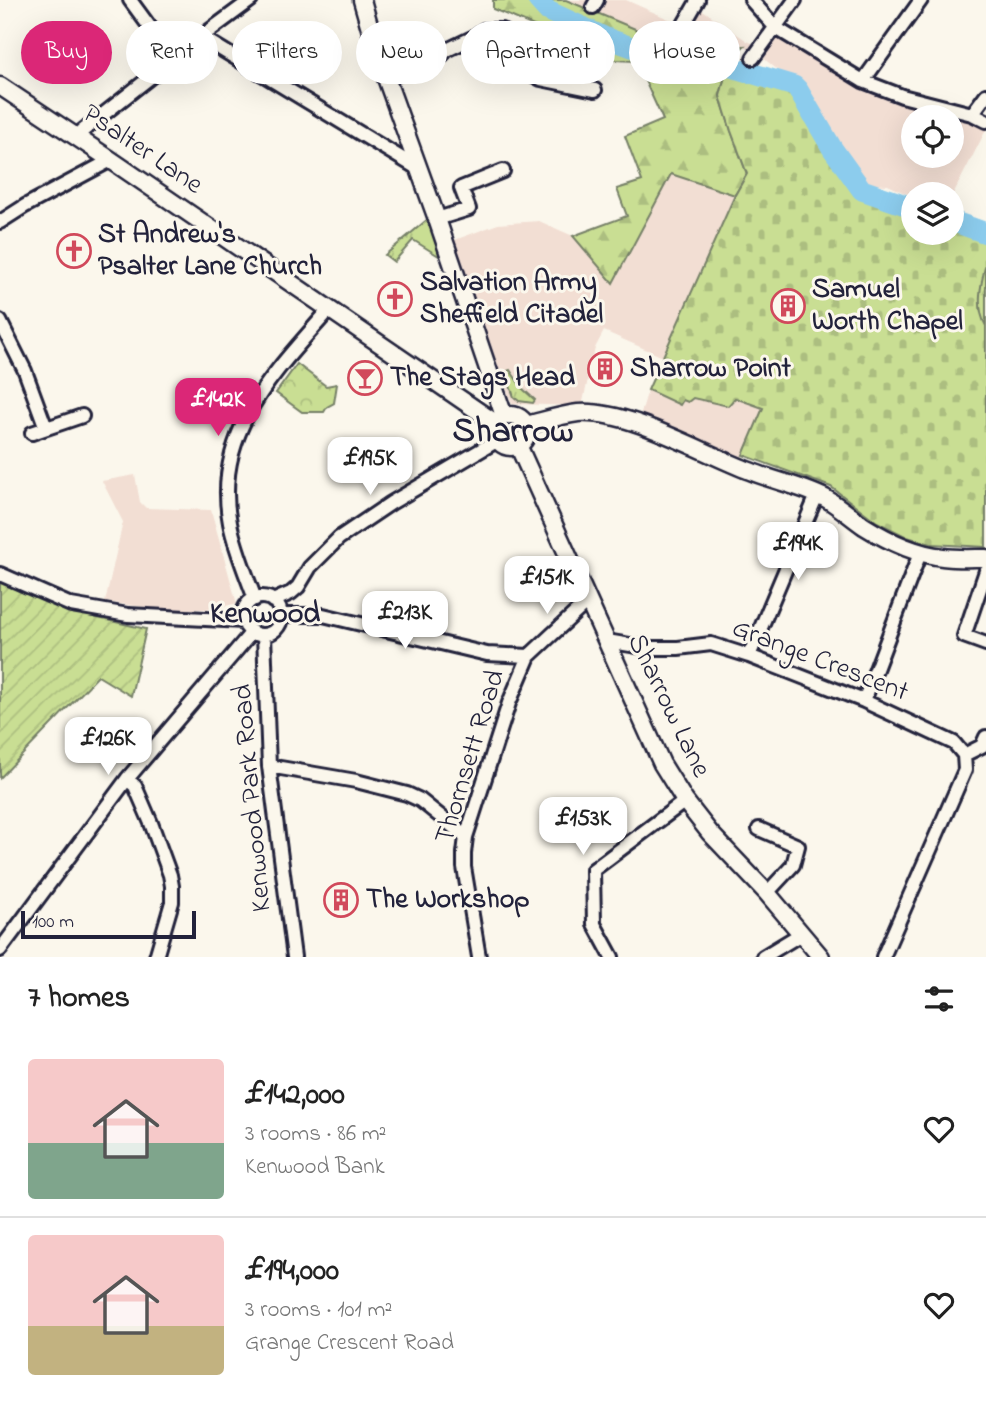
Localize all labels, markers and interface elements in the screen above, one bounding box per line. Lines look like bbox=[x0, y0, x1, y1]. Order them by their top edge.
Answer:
chip: Buy bbox=[21, 21, 112, 84]
chip: Rent bbox=[126, 21, 218, 84]
chip: Filters bbox=[232, 21, 342, 84]
chip: New bbox=[356, 21, 447, 84]
chip: Apartment bbox=[461, 21, 615, 84]
chip: House bbox=[629, 21, 740, 84]
street label: Psalter Lane bbox=[73, 94, 211, 206]
map controls bbox=[901, 105, 964, 245]
button: locate bbox=[901, 105, 964, 168]
button: layers bbox=[901, 182, 964, 245]
place label: St Andrew's Psalter Lane Church bbox=[98, 215, 322, 288]
church icon: St Andrew's Psalter Lane Church bbox=[55, 232, 93, 270]
place label: Salvation Army Sheffield Citadel bbox=[420, 263, 604, 336]
place label: Samuel Worth Chapel bbox=[812, 270, 963, 343]
church icon: Salvation Army Sheffield Citadel bbox=[376, 280, 414, 318]
building icon: Samuel Worth Chapel bbox=[769, 287, 807, 325]
place label: Sharrow Point bbox=[630, 349, 792, 390]
building icon: Sharrow Point bbox=[586, 350, 624, 388]
place label: The Stags Head bbox=[390, 358, 575, 400]
bar icon: The Stags Head bbox=[346, 359, 384, 397]
pin: £142K bbox=[169, 378, 267, 438]
text: £142K bbox=[191, 384, 245, 417]
district label: Sharrow bbox=[453, 407, 573, 458]
pin: £195K bbox=[321, 438, 419, 497]
text: £195K bbox=[343, 443, 397, 476]
pin: £194K bbox=[749, 522, 847, 582]
text: £194K bbox=[773, 528, 823, 561]
pin: £151K bbox=[498, 556, 596, 616]
text: £151K bbox=[520, 562, 574, 595]
pin: £213K bbox=[356, 592, 454, 651]
district label: Kenwood bbox=[210, 593, 320, 637]
text: £213K bbox=[378, 597, 432, 630]
street label: Grange Crescent bbox=[726, 608, 914, 714]
street label: Sharrow Lane bbox=[615, 627, 721, 785]
street label: Thornsett Road bbox=[425, 665, 517, 849]
street label: Kenwood Park Road bbox=[223, 682, 283, 914]
pin: £126K bbox=[59, 718, 157, 777]
text: £126K bbox=[81, 723, 135, 756]
pin: £153K bbox=[534, 798, 632, 857]
text: £153K bbox=[555, 803, 611, 836]
place label: The Workshop bbox=[366, 880, 529, 921]
building icon: The Workshop bbox=[322, 881, 360, 919]
scale bar bbox=[21, 908, 196, 940]
text: 100 m bbox=[32, 909, 74, 936]
text: 7 homes bbox=[28, 977, 130, 1021]
icon: filters bbox=[920, 980, 958, 1018]
text: £142,000 bbox=[245, 1074, 345, 1118]
icon: home bbox=[84, 1087, 168, 1171]
icon: heart bbox=[920, 1110, 958, 1148]
text: 3 rooms · 86 m² bbox=[245, 1118, 386, 1151]
text: Kenwood Bank bbox=[245, 1151, 385, 1184]
text: £194,000 bbox=[245, 1250, 339, 1294]
icon: home bbox=[84, 1263, 168, 1347]
icon: heart bbox=[920, 1286, 958, 1324]
text: 3 rooms · 101 m² bbox=[245, 1294, 392, 1327]
text: Grange Crescent Road bbox=[245, 1327, 454, 1360]

